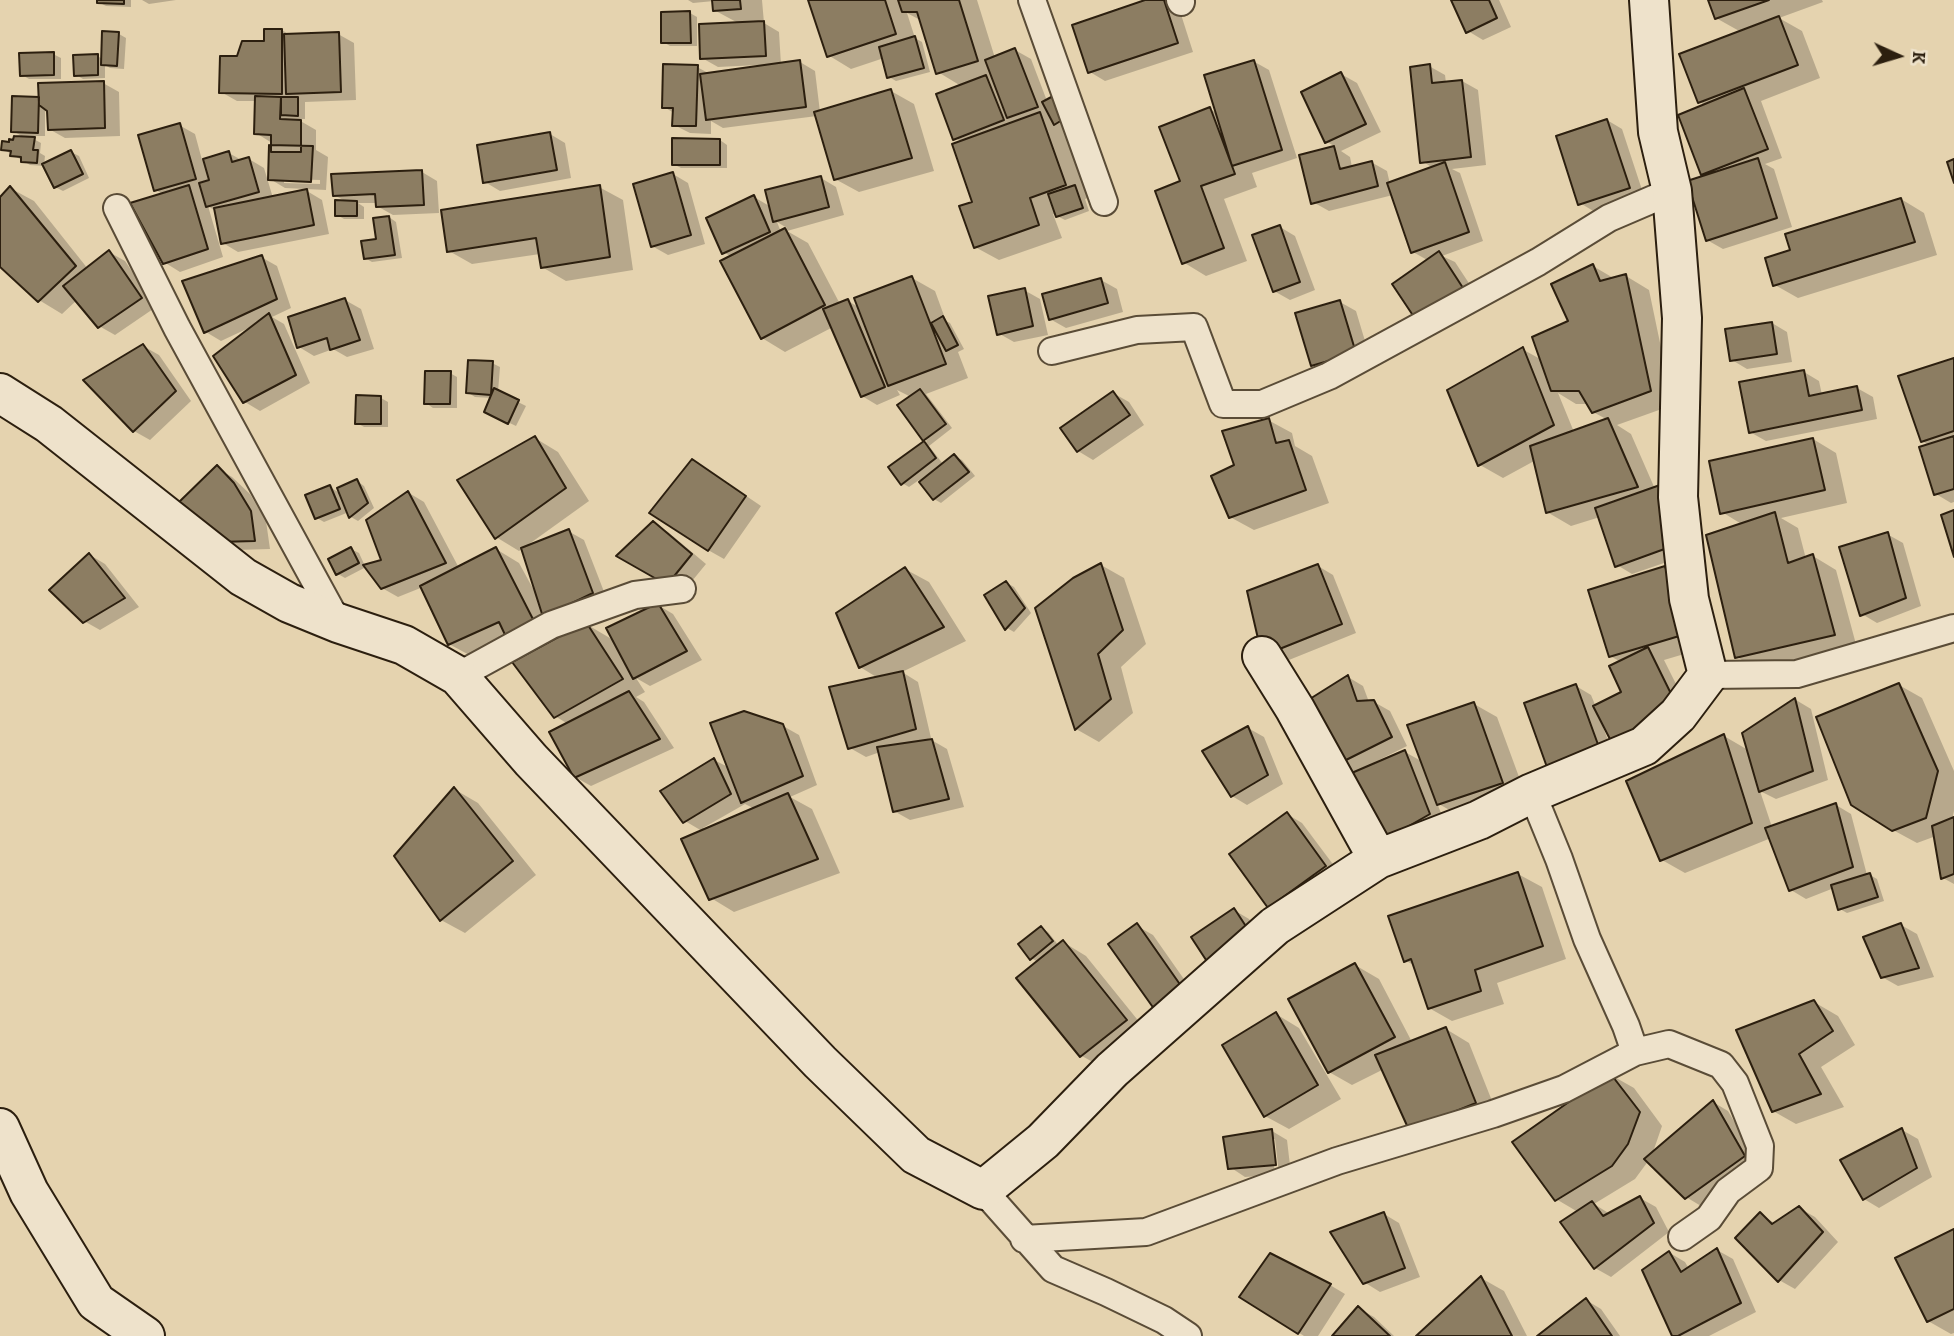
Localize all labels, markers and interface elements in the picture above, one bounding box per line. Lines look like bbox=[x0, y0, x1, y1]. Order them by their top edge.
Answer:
north arrow bbox=[1863, 21, 1933, 91]
text: K bbox=[1906, 50, 1932, 65]

